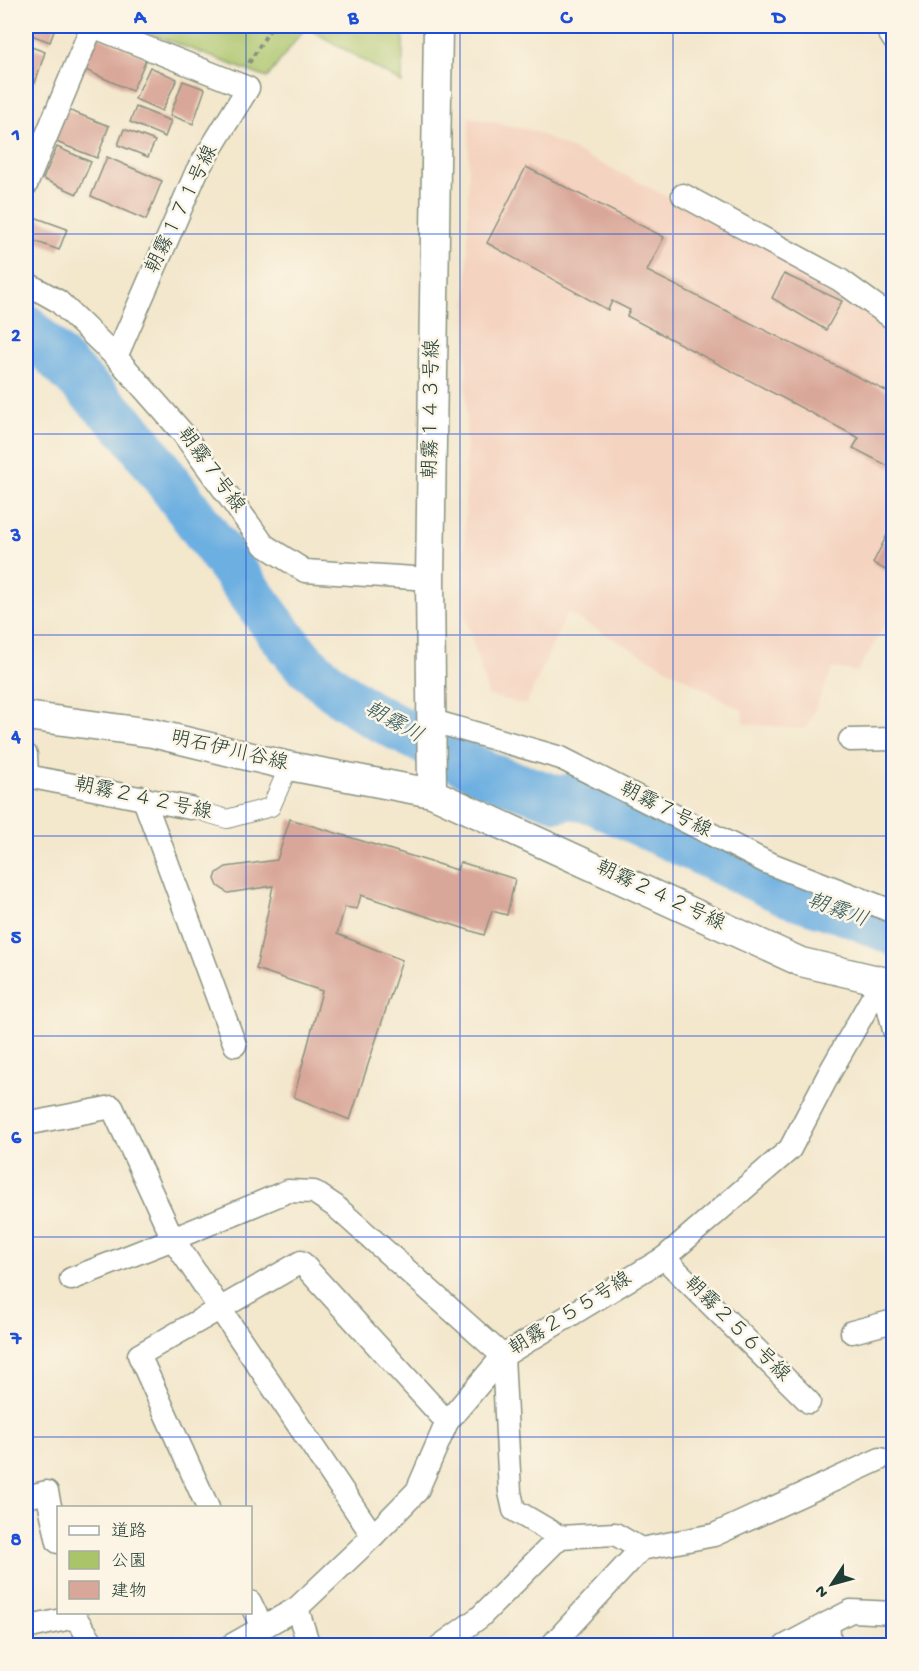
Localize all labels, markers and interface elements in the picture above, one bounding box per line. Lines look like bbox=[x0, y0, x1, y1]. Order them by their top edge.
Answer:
text: A bbox=[133, 8, 148, 31]
text: B bbox=[347, 8, 359, 31]
text: C bbox=[560, 8, 574, 31]
text: D bbox=[770, 8, 786, 31]
text: 1 bbox=[11, 125, 20, 148]
street label: 朝霧１７１号線 bbox=[141, 142, 224, 278]
text: 2 bbox=[11, 326, 21, 349]
street label: 朝霧１４３号線 bbox=[419, 339, 446, 479]
street label: 朝霧７号線 bbox=[171, 423, 250, 518]
text: 3 bbox=[10, 526, 21, 549]
water label: 朝霧川 bbox=[359, 697, 427, 750]
street label: 明石伊川谷線 bbox=[168, 726, 290, 777]
text: 4 bbox=[10, 727, 21, 750]
street label: 朝霧２４２号線 bbox=[72, 773, 214, 826]
street label: 朝霧７号線 bbox=[615, 777, 715, 844]
street label: 朝霧２４２号線 bbox=[592, 856, 729, 937]
water label: 朝霧川 bbox=[803, 889, 871, 935]
text: 5 bbox=[11, 928, 22, 951]
text: 6 bbox=[11, 1128, 22, 1151]
street label: 朝霧２５５号線 bbox=[505, 1267, 636, 1362]
street label: 朝霧２５６号線 bbox=[678, 1272, 794, 1388]
text: 7 bbox=[10, 1329, 23, 1352]
legend bbox=[57, 1506, 252, 1614]
text: 道路 bbox=[111, 1521, 147, 1543]
text: 8 bbox=[11, 1530, 22, 1553]
text: 公園 bbox=[111, 1552, 147, 1573]
north arrow bbox=[802, 1554, 862, 1614]
text: 建物 bbox=[111, 1581, 147, 1603]
text: N bbox=[812, 1581, 833, 1601]

